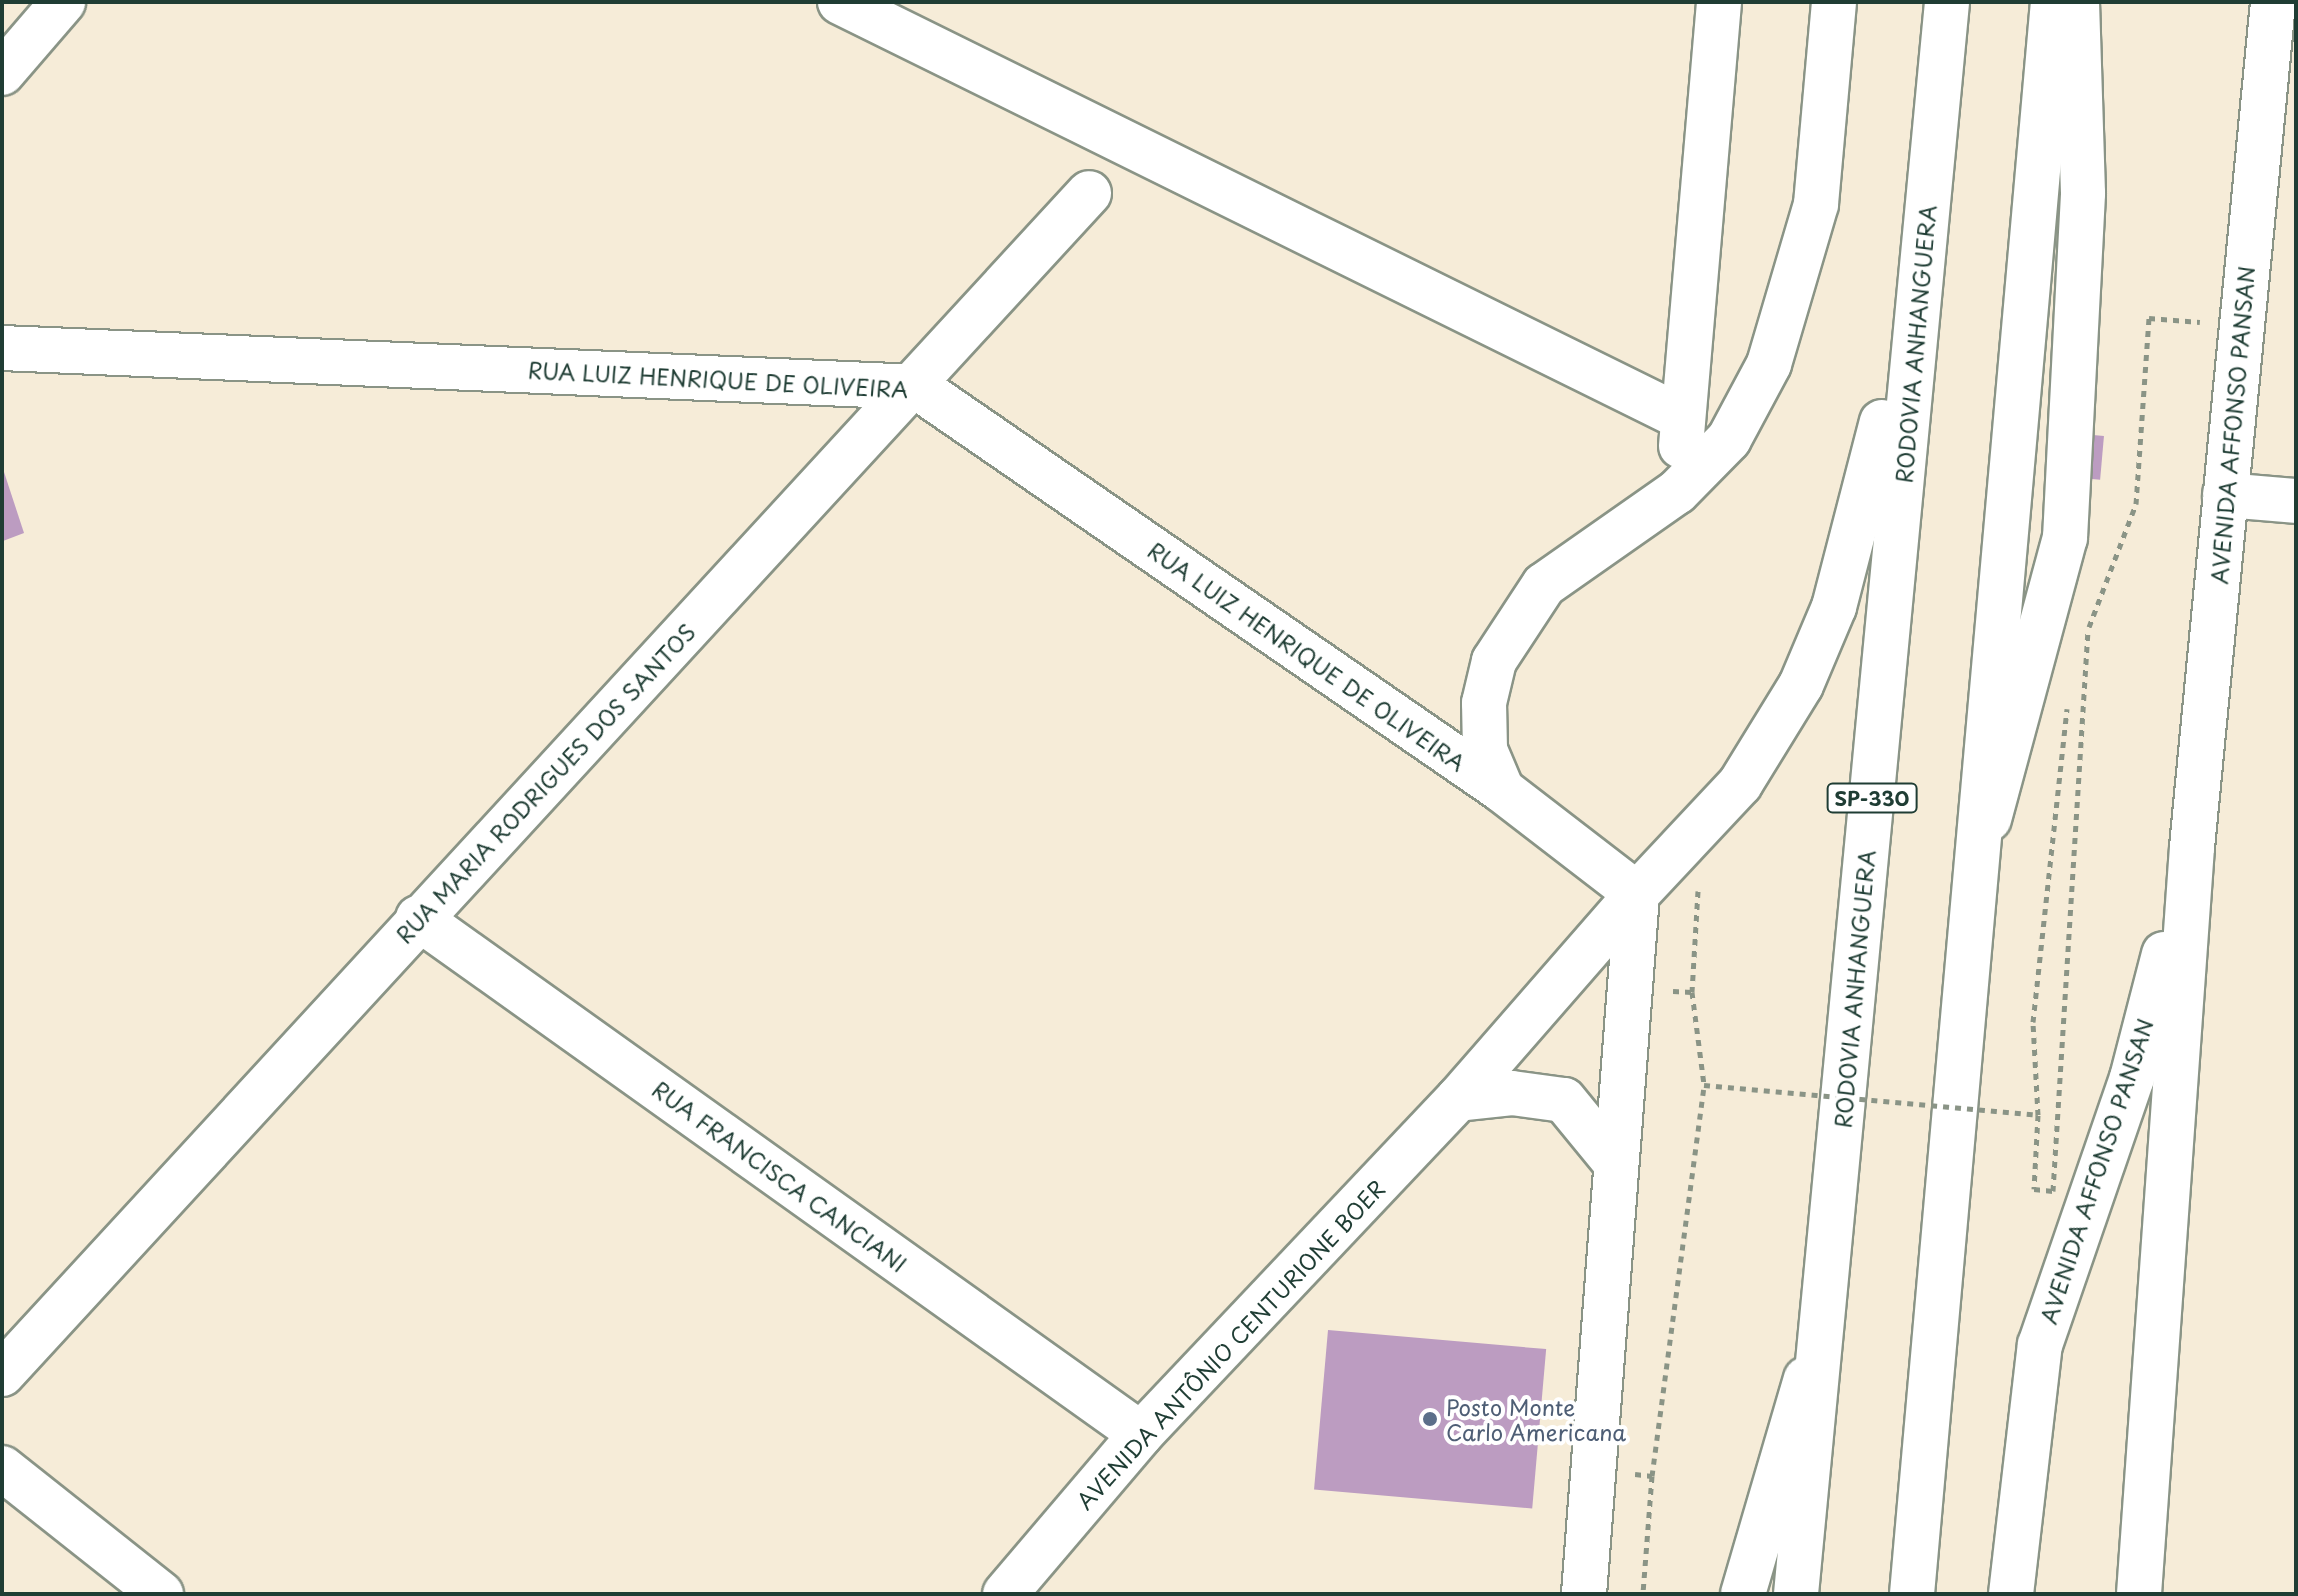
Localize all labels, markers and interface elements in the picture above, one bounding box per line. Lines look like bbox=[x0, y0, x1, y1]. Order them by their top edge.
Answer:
street label: RODOVIA ANHANGUERA bbox=[1890, 204, 1940, 484]
street label: AVENIDA AFFONSO PANSAN bbox=[2205, 265, 2259, 585]
street label: RUA LUIZ HENRIQUE DE OLIVEIRA bbox=[527, 356, 909, 402]
street label: RUA LUIZ HENRIQUE DE OLIVEIRA bbox=[1144, 536, 1470, 776]
street label: RUA MARIA RODRIGUES DOS SANTOS bbox=[388, 616, 702, 950]
road number: SP-330 bbox=[1826, 782, 1918, 814]
street label: RODOVIA ANHANGUERA bbox=[1829, 849, 1879, 1129]
street label: AVENIDA AFFONSO PANSAN bbox=[2034, 1016, 2158, 1326]
street label: RUA FRANCISCA CANCIANI bbox=[648, 1075, 912, 1277]
street label: AVENIDA ANTÔNIO CENTURIONE BOER bbox=[1070, 1173, 1390, 1515]
place label: Posto Monte Carlo Americana bbox=[1446, 1393, 1628, 1444]
marker: Posto Monte Carlo Americana bbox=[1421, 1410, 1439, 1428]

